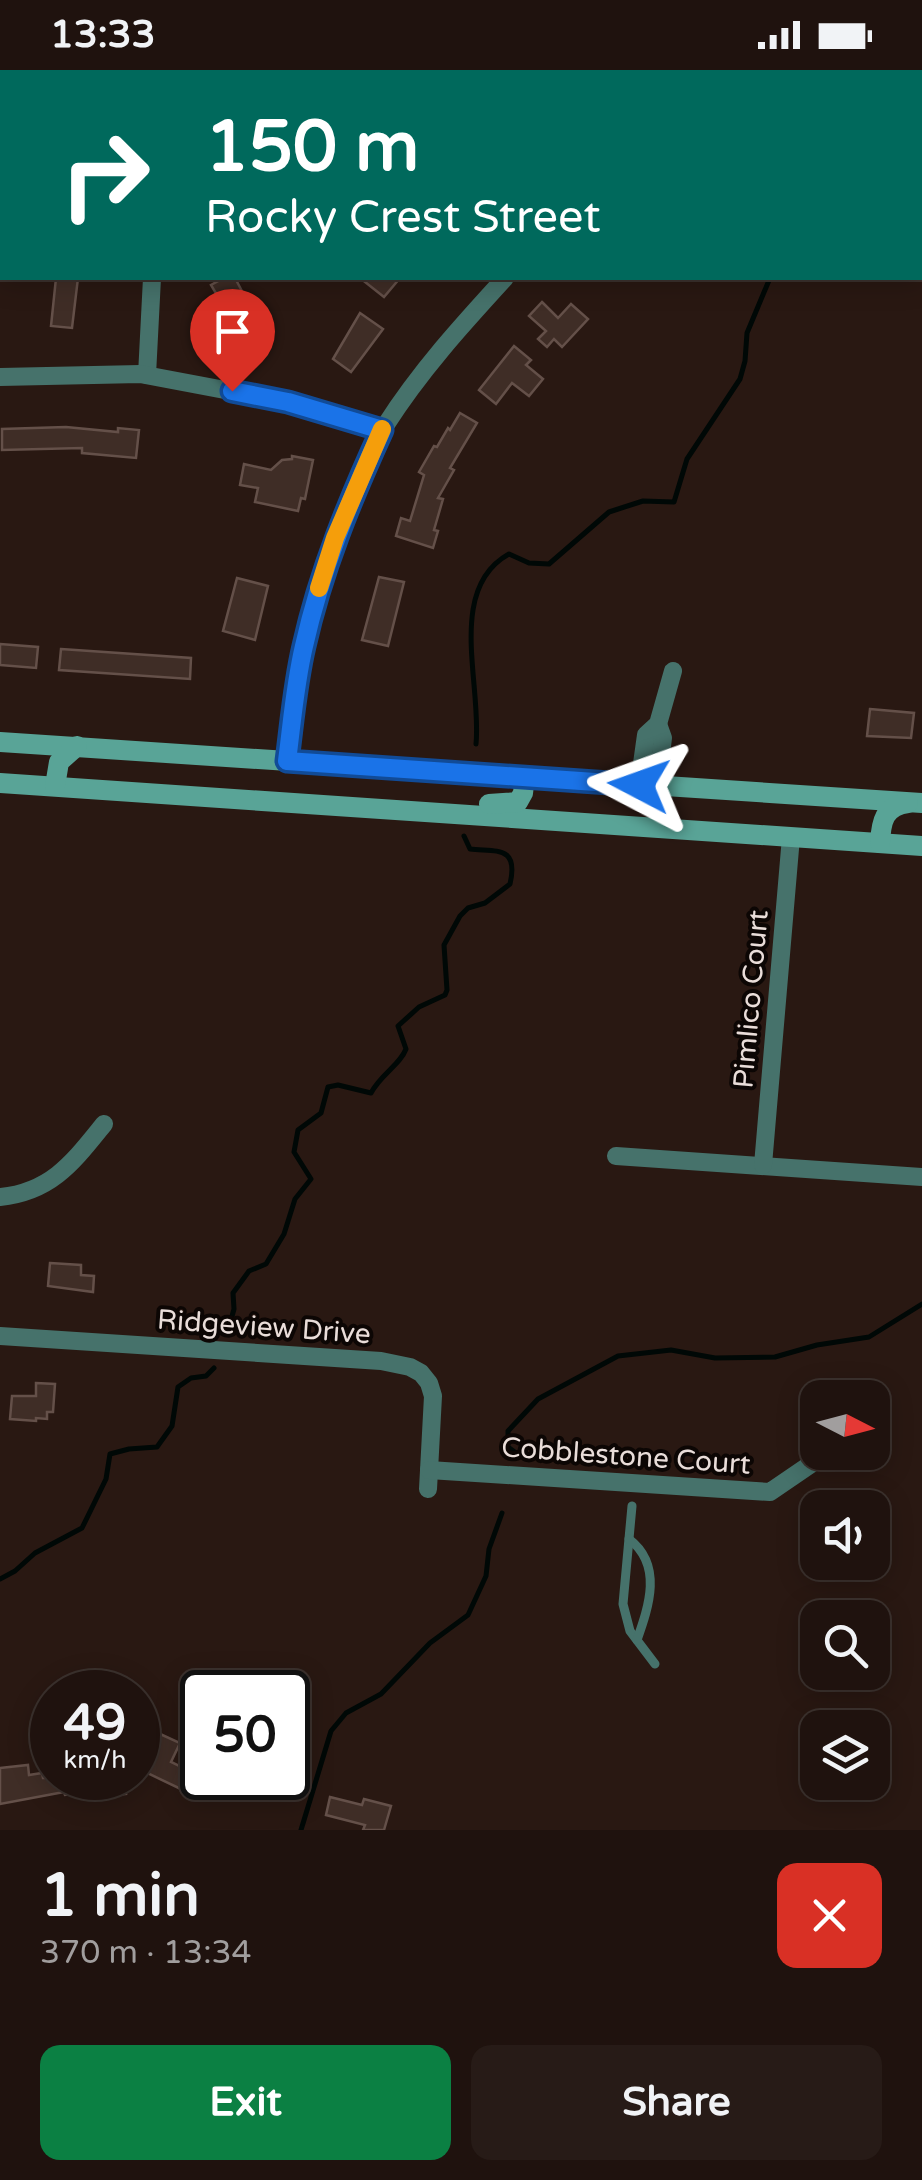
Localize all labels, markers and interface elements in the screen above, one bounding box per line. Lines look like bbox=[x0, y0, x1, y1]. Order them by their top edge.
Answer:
text: 13:33 bbox=[50, 12, 155, 58]
text: 150 m bbox=[205, 106, 419, 190]
icon: right bbox=[40, 110, 170, 240]
text: Rocky Crest Street bbox=[205, 191, 601, 245]
pin bbox=[190, 289, 275, 392]
icon: arrive bbox=[205, 304, 260, 359]
position arrow bbox=[587, 733, 691, 837]
street label: Pimlico Court bbox=[726, 908, 776, 1090]
street label: Ridgeview Drive bbox=[156, 1303, 372, 1351]
north arrow bbox=[800, 1380, 890, 1470]
map controls bbox=[800, 1380, 890, 1800]
street label: Cobblestone Court bbox=[500, 1430, 752, 1482]
button: sound bbox=[800, 1490, 890, 1580]
button: search bbox=[800, 1600, 890, 1690]
speed limit sign: 50 bbox=[180, 1670, 310, 1800]
text: 49 bbox=[64, 1693, 126, 1753]
button: layers bbox=[800, 1710, 890, 1800]
text: km/h bbox=[64, 1745, 126, 1775]
text: 1 min bbox=[40, 1860, 200, 1932]
button: close bbox=[777, 1863, 882, 1968]
text: 370 m · 13:34 bbox=[40, 1934, 252, 1972]
button: Exit bbox=[40, 2045, 451, 2160]
button: Share bbox=[471, 2045, 882, 2160]

